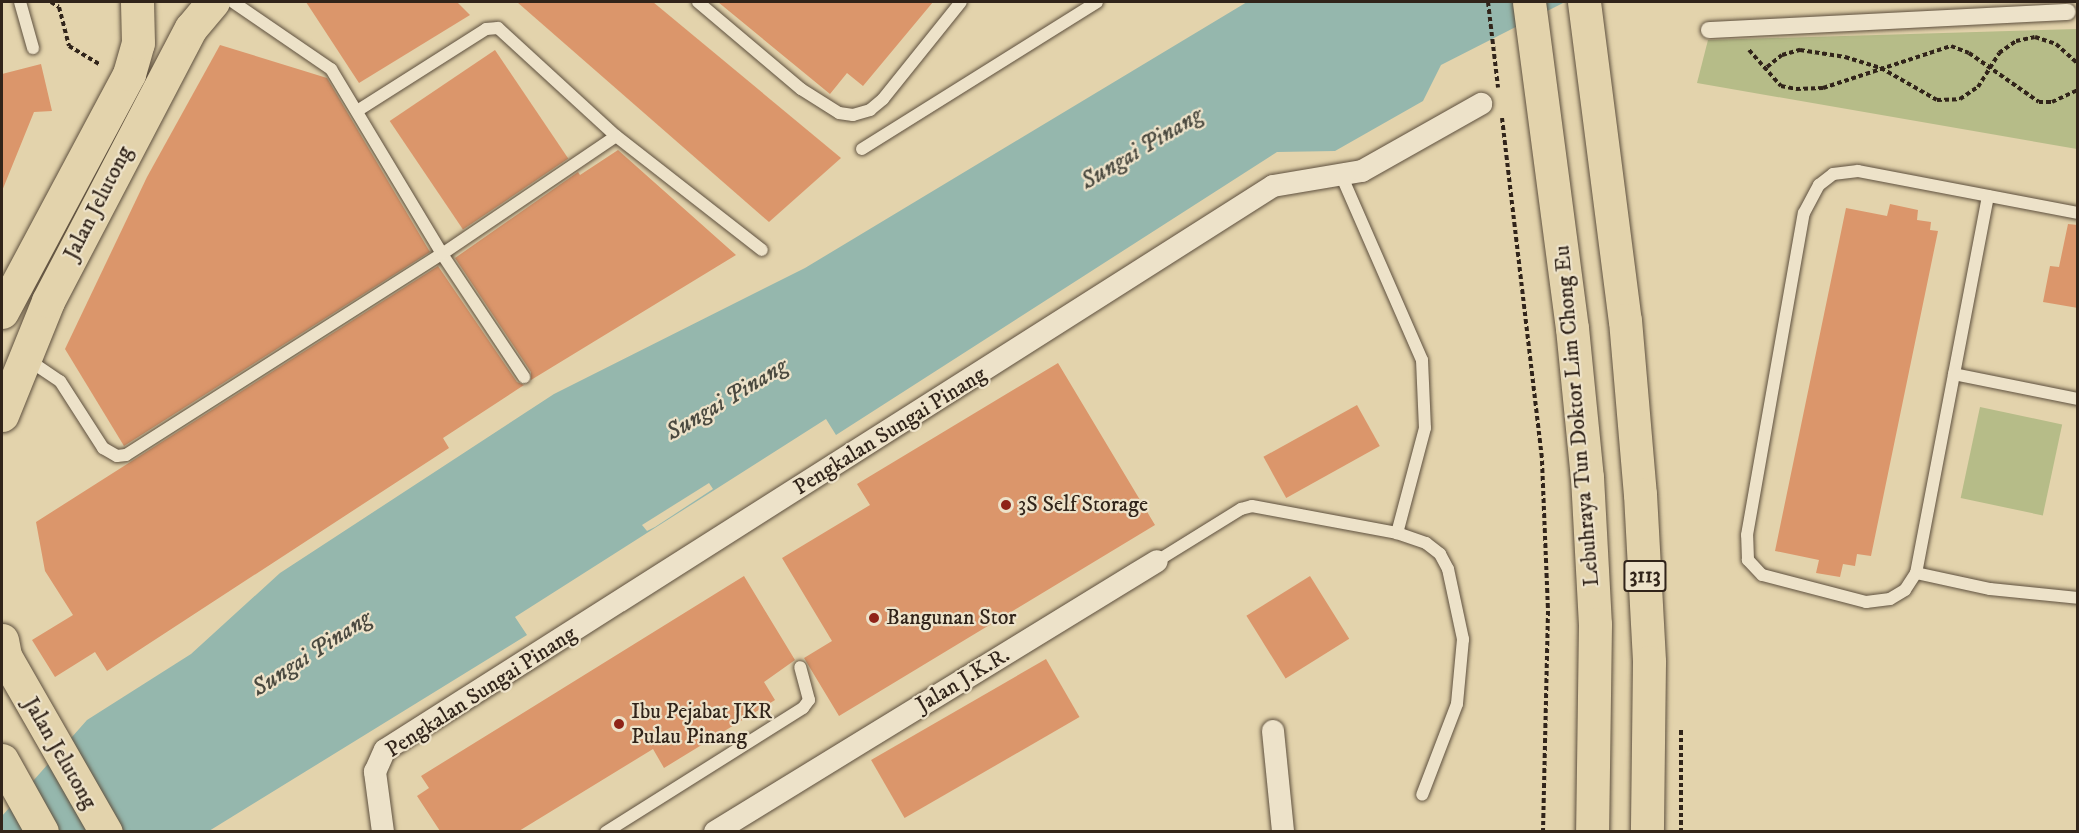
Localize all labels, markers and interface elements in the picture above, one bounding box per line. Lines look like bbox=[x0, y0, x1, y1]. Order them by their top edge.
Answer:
water label: Sungai Pinang bbox=[1076, 101, 1208, 197]
street label: Jalan Jelutong bbox=[58, 142, 138, 264]
street label: Lebuhraya Tun Doktor Lim Chong Eu bbox=[1549, 244, 1605, 588]
water label: Sungai Pinang bbox=[661, 352, 793, 448]
street label: Pengkalan Sungai Pinang bbox=[789, 361, 991, 501]
place label: 3S Self Storage bbox=[1018, 492, 1148, 518]
marker: 3S Self Storage bbox=[999, 498, 1013, 512]
road number: 3113 bbox=[1622, 558, 1668, 594]
water label: Sungai Pinang bbox=[247, 605, 377, 703]
place label: Bangunan Stor bbox=[886, 605, 1017, 631]
marker: Bangunan Stor bbox=[867, 611, 881, 625]
street label: Pengkalan Sungai Pinang bbox=[381, 621, 581, 763]
street label: Jalan J.K.R. bbox=[912, 642, 1014, 718]
street label: Jalan Jelutong bbox=[17, 693, 103, 813]
place label: Ibu Pejabat JKR Pulau Pinang bbox=[631, 698, 772, 750]
marker: Ibu Pejabat JKR Pulau Pinang bbox=[612, 717, 626, 731]

